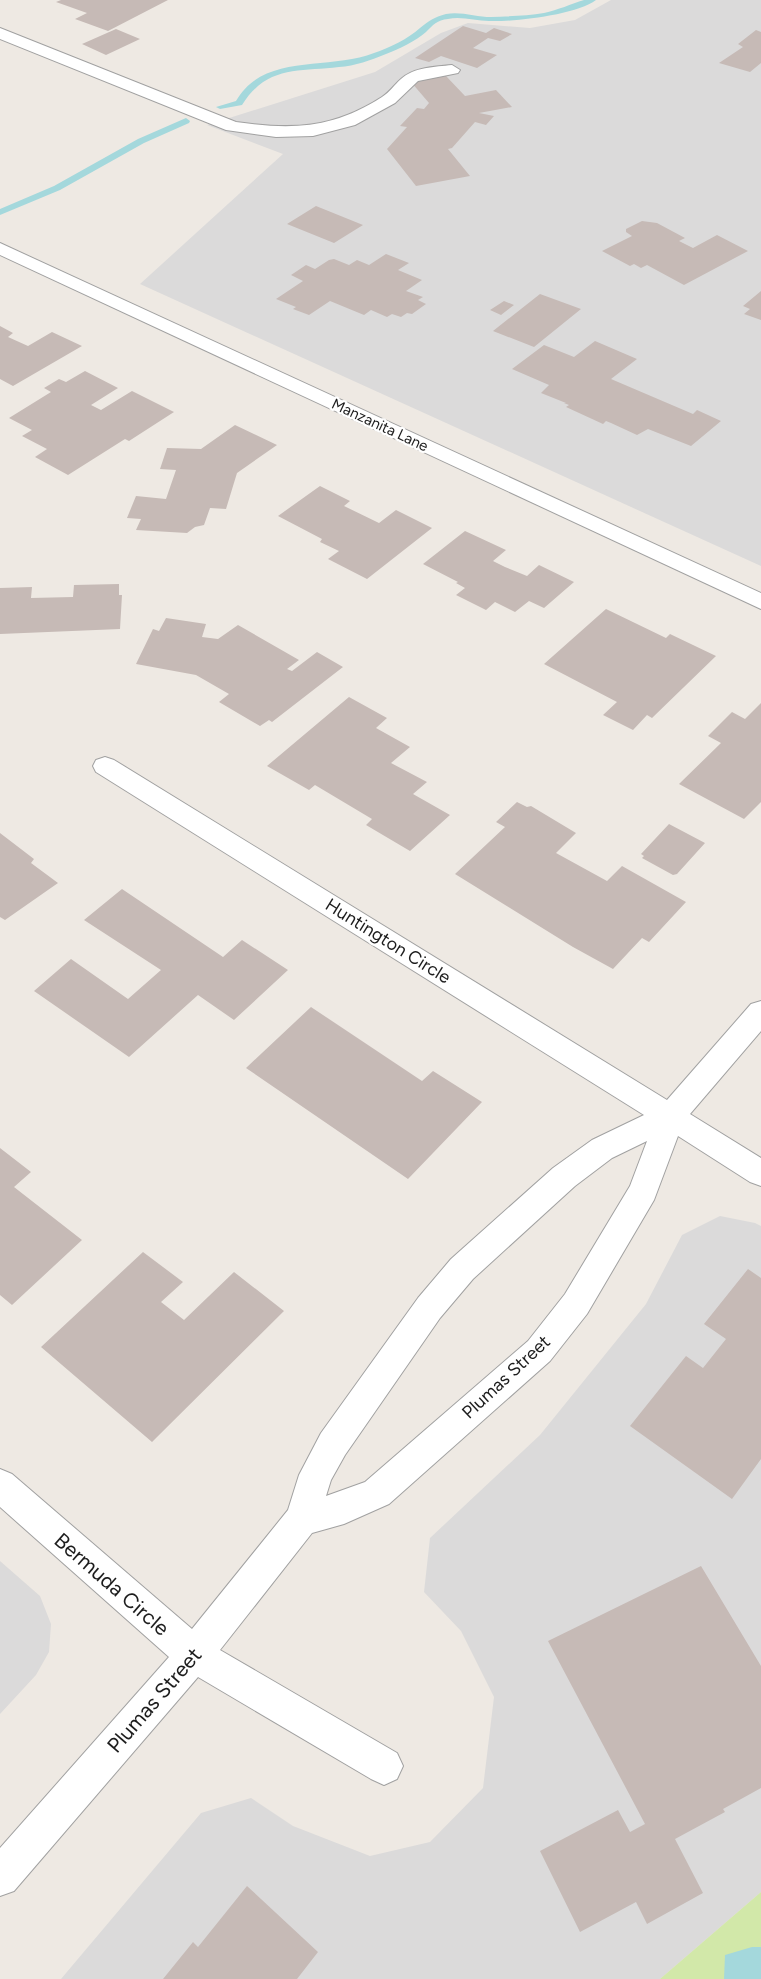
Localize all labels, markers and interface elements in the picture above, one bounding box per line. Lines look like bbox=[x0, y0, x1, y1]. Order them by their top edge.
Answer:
street label: Manzanita Lane bbox=[329, 395, 431, 455]
street label: Huntington Circle bbox=[321, 894, 455, 988]
street label: Plumas Street bbox=[457, 1331, 555, 1423]
street label: Bermuda Circle bbox=[50, 1527, 174, 1641]
street label: Plumas Street bbox=[102, 1642, 206, 1758]

